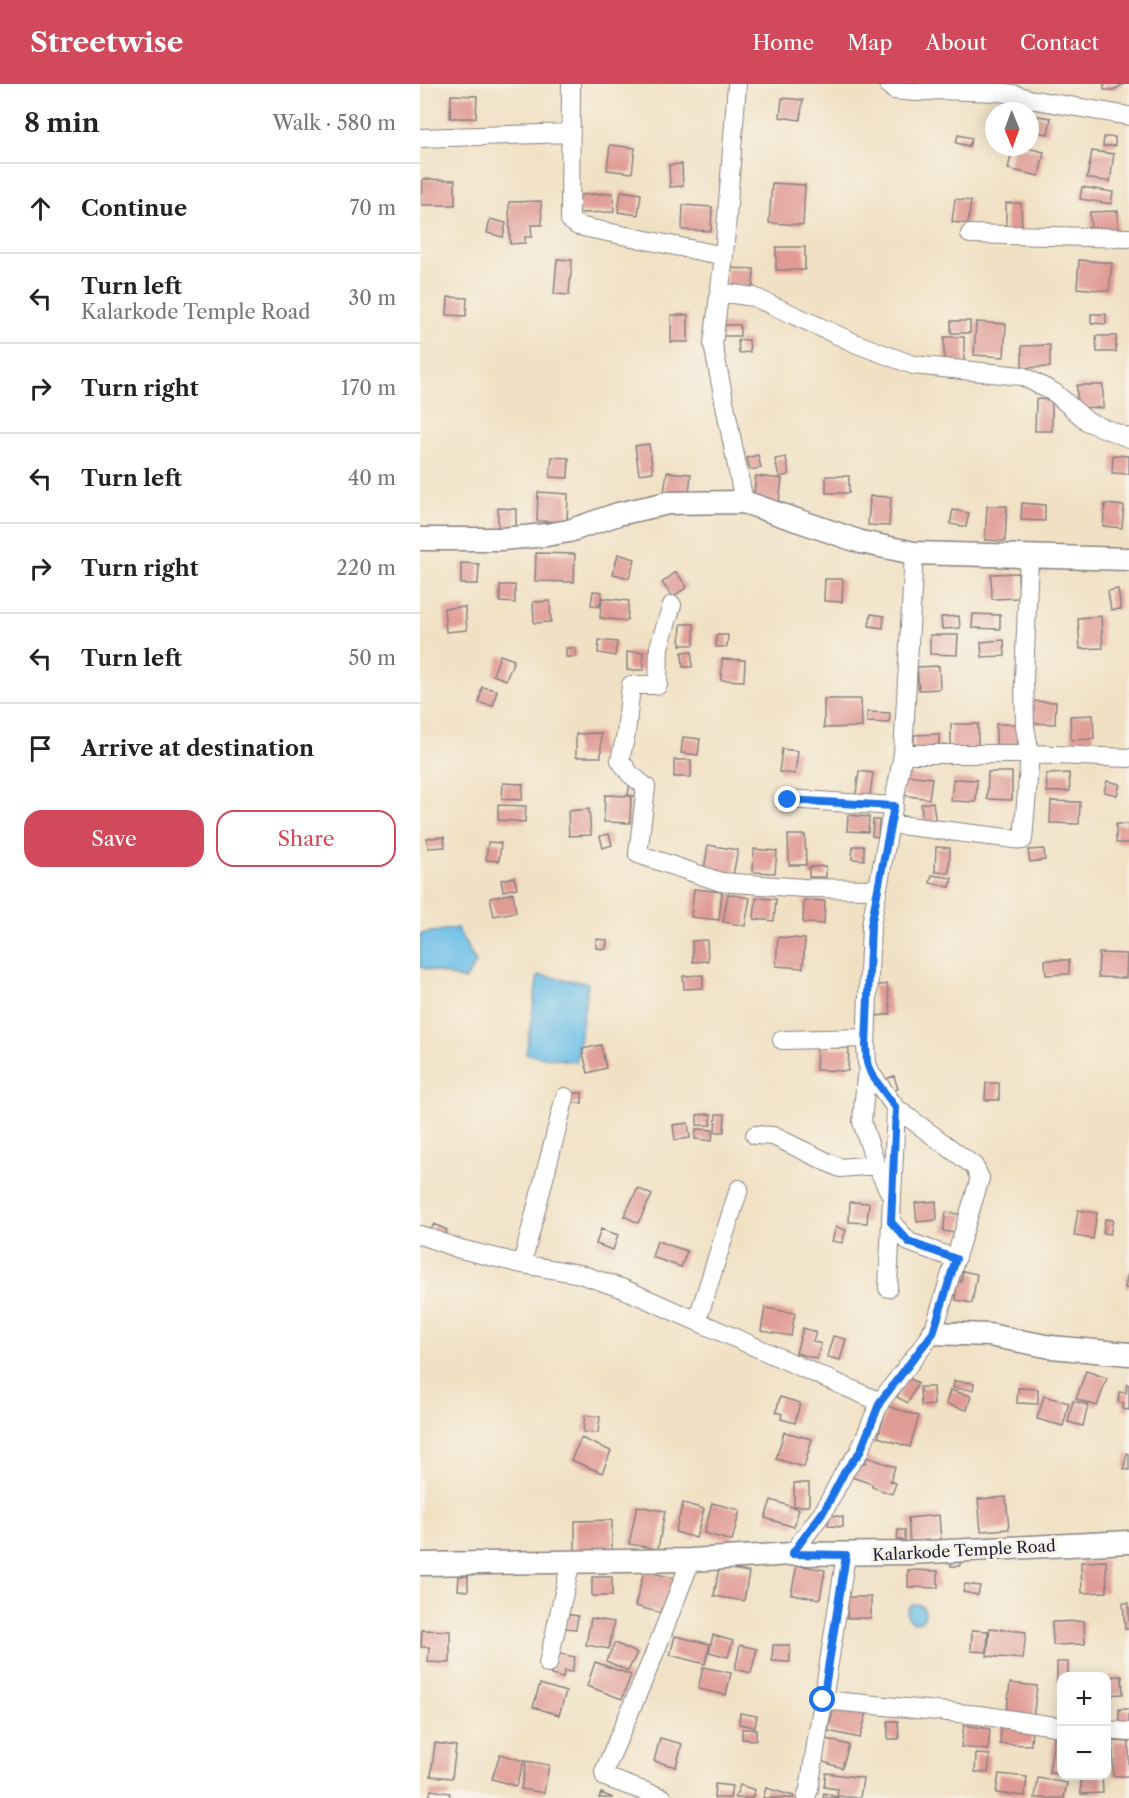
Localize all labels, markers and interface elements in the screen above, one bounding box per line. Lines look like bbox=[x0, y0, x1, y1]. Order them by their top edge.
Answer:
text: Streetwise bbox=[30, 25, 184, 59]
text: Home bbox=[753, 30, 814, 55]
text: Map bbox=[847, 30, 892, 55]
text: About bbox=[925, 30, 987, 55]
text: Contact bbox=[1020, 30, 1099, 55]
north arrow bbox=[985, 102, 1039, 156]
text: 8 min bbox=[24, 107, 100, 139]
text: Walk · 580 m bbox=[273, 111, 396, 135]
icon: ahead bbox=[24, 192, 57, 225]
text: Continue bbox=[81, 195, 187, 222]
text: 70 m bbox=[350, 196, 396, 220]
text: Turn left bbox=[81, 273, 182, 300]
icon: left bbox=[24, 282, 57, 315]
text: 30 m bbox=[348, 286, 396, 310]
text: Kalarkode Temple Road bbox=[81, 300, 310, 324]
icon: right bbox=[24, 372, 57, 405]
text: Turn right bbox=[81, 375, 199, 402]
text: 170 m bbox=[341, 376, 396, 400]
icon: left bbox=[24, 462, 57, 495]
text: Turn left bbox=[81, 465, 182, 492]
text: 40 m bbox=[348, 466, 396, 490]
icon: right bbox=[24, 552, 57, 585]
text: Turn right bbox=[81, 555, 199, 582]
text: 220 m bbox=[336, 556, 396, 580]
icon: left bbox=[24, 642, 57, 675]
text: Turn left bbox=[81, 645, 182, 672]
text: 50 m bbox=[349, 646, 396, 670]
icon: arrive bbox=[24, 732, 57, 765]
text: Arrive at destination bbox=[81, 735, 314, 762]
route end bbox=[774, 786, 800, 812]
button: Save bbox=[24, 810, 204, 867]
button: Share bbox=[216, 810, 396, 867]
street label: Kalarkode Temple Road bbox=[872, 1535, 1056, 1565]
map controls bbox=[1057, 1672, 1111, 1780]
button: + bbox=[1057, 1672, 1111, 1726]
route start bbox=[809, 1686, 835, 1712]
button: − bbox=[1057, 1726, 1111, 1780]

